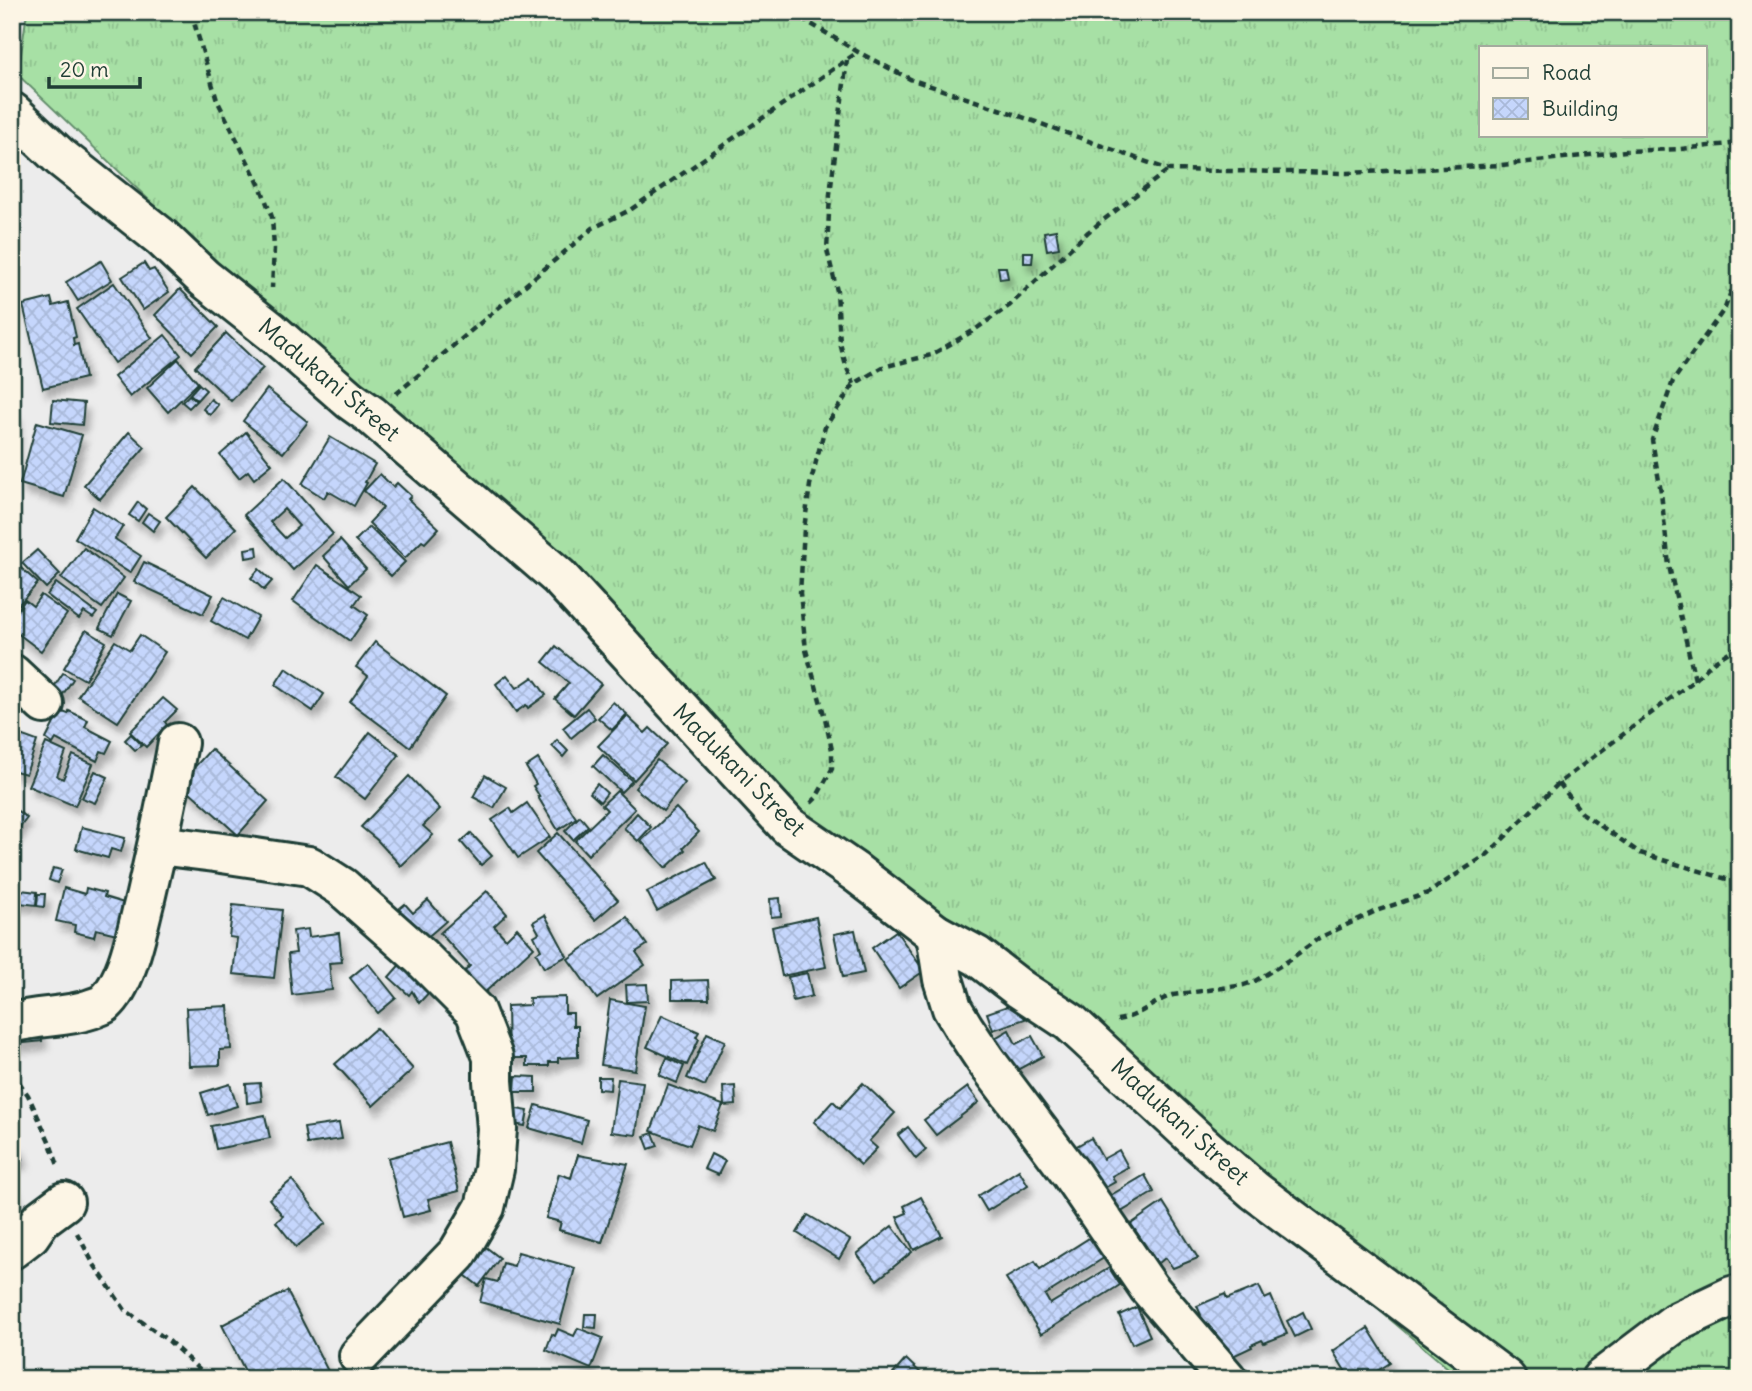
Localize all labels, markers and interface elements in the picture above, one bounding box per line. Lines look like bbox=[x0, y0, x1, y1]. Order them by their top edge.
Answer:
scale bar bbox=[49, 46, 140, 90]
legend bbox=[1479, 46, 1706, 136]
text: 20 m bbox=[60, 56, 109, 83]
text: Road bbox=[1542, 59, 1591, 86]
text: Building bbox=[1542, 95, 1618, 122]
street label: Madukani Street bbox=[253, 311, 407, 447]
street label: Madukani Street bbox=[667, 697, 812, 842]
street label: Madukani Street bbox=[1105, 1051, 1256, 1191]

